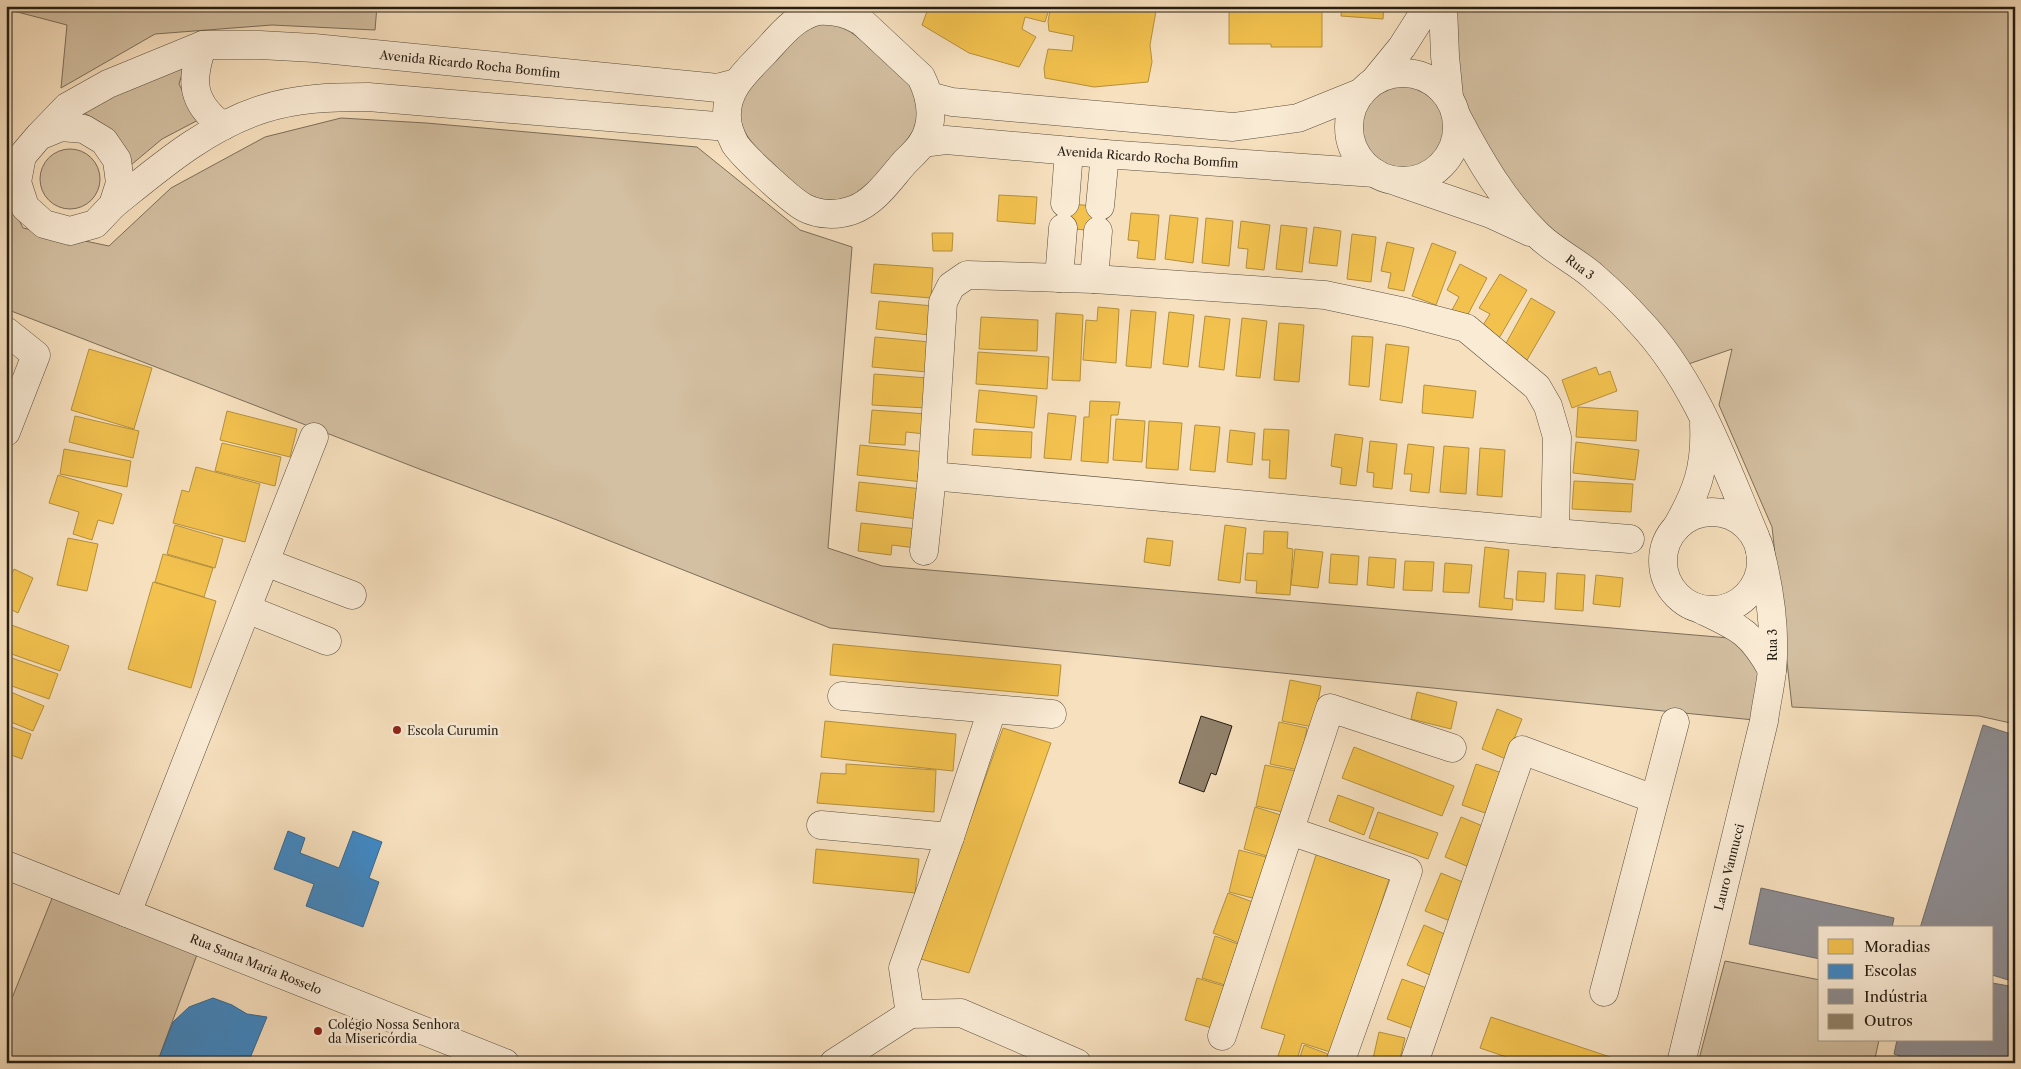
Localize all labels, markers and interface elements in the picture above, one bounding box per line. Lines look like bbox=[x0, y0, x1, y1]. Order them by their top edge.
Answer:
street label: Avenida Ricardo Rocha Bomfim bbox=[378, 47, 561, 81]
street label: Avenida Ricardo Rocha Bomfim bbox=[1056, 143, 1239, 171]
street label: Rua 3 bbox=[1563, 251, 1597, 283]
street label: Rua 3 bbox=[1765, 629, 1780, 661]
place label: Escola Curumin bbox=[407, 723, 499, 738]
marker: Escola Curumin bbox=[391, 724, 403, 736]
street label: Lauro Vannucci bbox=[1711, 822, 1747, 912]
legend bbox=[1818, 926, 1994, 1042]
street label: Rua Santa Maria Rosselo bbox=[188, 931, 324, 997]
text: Moradias bbox=[1864, 937, 1930, 956]
text: Escolas bbox=[1864, 961, 1917, 980]
text: Indústria bbox=[1864, 987, 1928, 1006]
text: Outros bbox=[1864, 1011, 1913, 1030]
place label: Colégio Nossa Senhora da Misericórdia bbox=[328, 1017, 461, 1046]
marker: Colégio Nossa Senhora da Misericórdia bbox=[312, 1025, 324, 1037]

